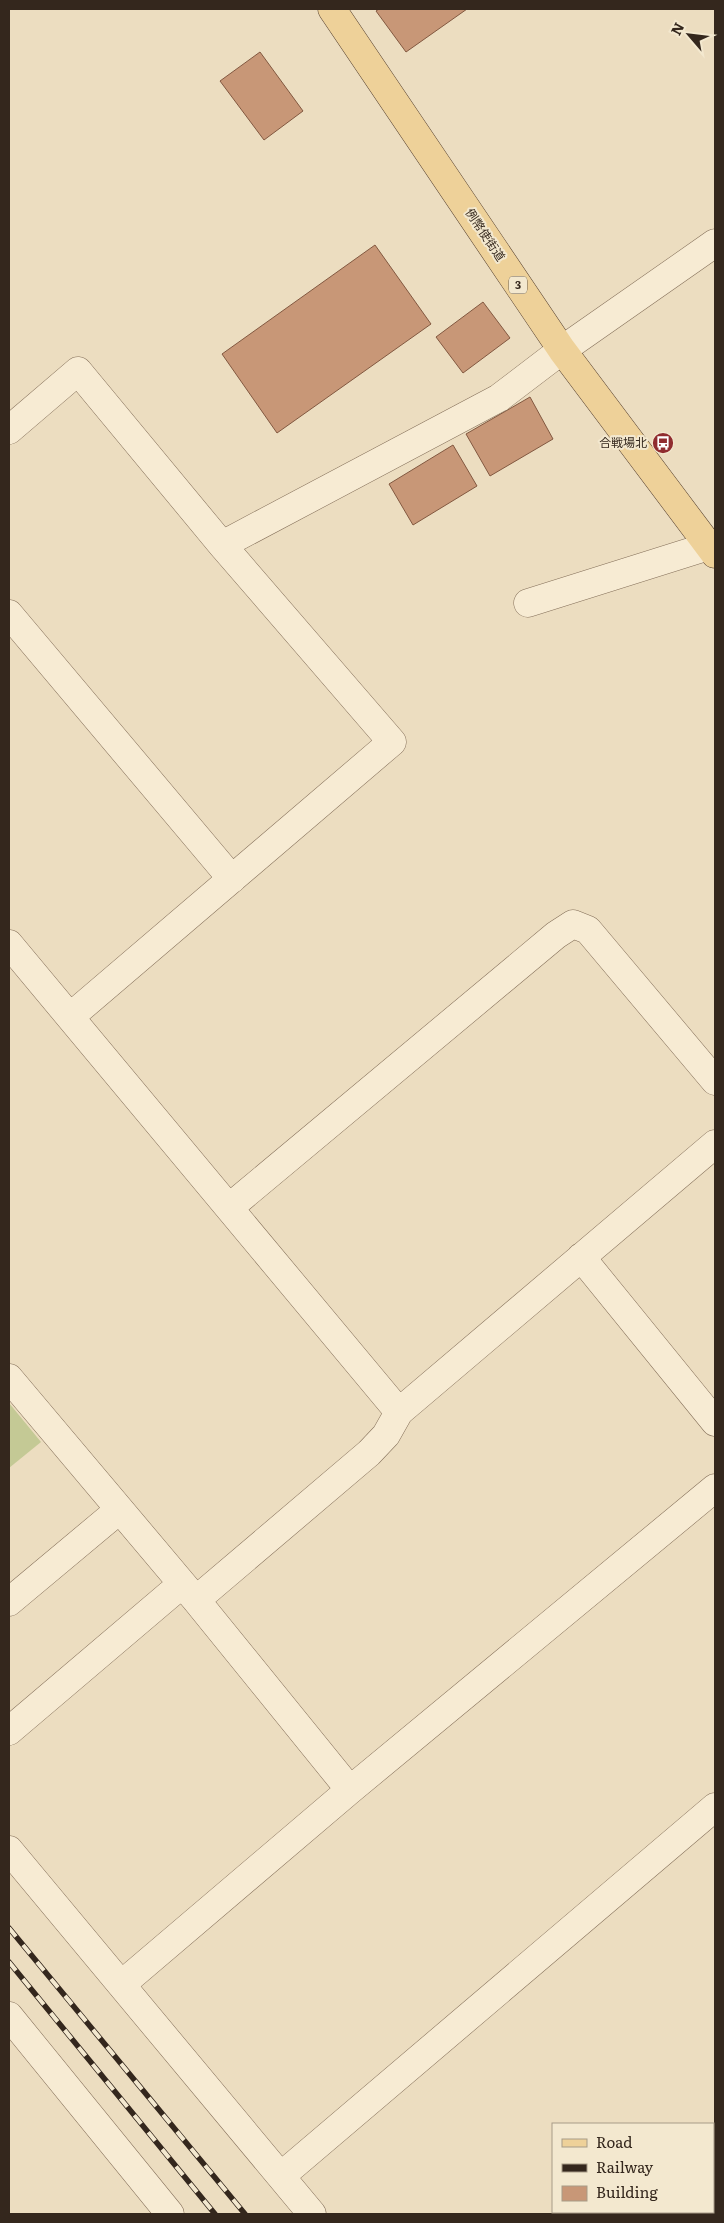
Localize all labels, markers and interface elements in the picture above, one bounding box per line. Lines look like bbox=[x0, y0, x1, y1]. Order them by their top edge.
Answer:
north arrow bbox=[664, 10, 714, 60]
text: N bbox=[665, 18, 688, 38]
street label: 例幣使街道 bbox=[462, 205, 510, 264]
road number: 3 bbox=[509, 276, 527, 294]
bus stop icon: 合戦場北 bbox=[651, 431, 675, 455]
place label: 合戦場北 bbox=[599, 433, 647, 451]
legend bbox=[552, 2123, 714, 2213]
text: Road bbox=[596, 2130, 632, 2153]
text: Railway bbox=[596, 2155, 654, 2178]
text: Building bbox=[596, 2180, 658, 2203]

